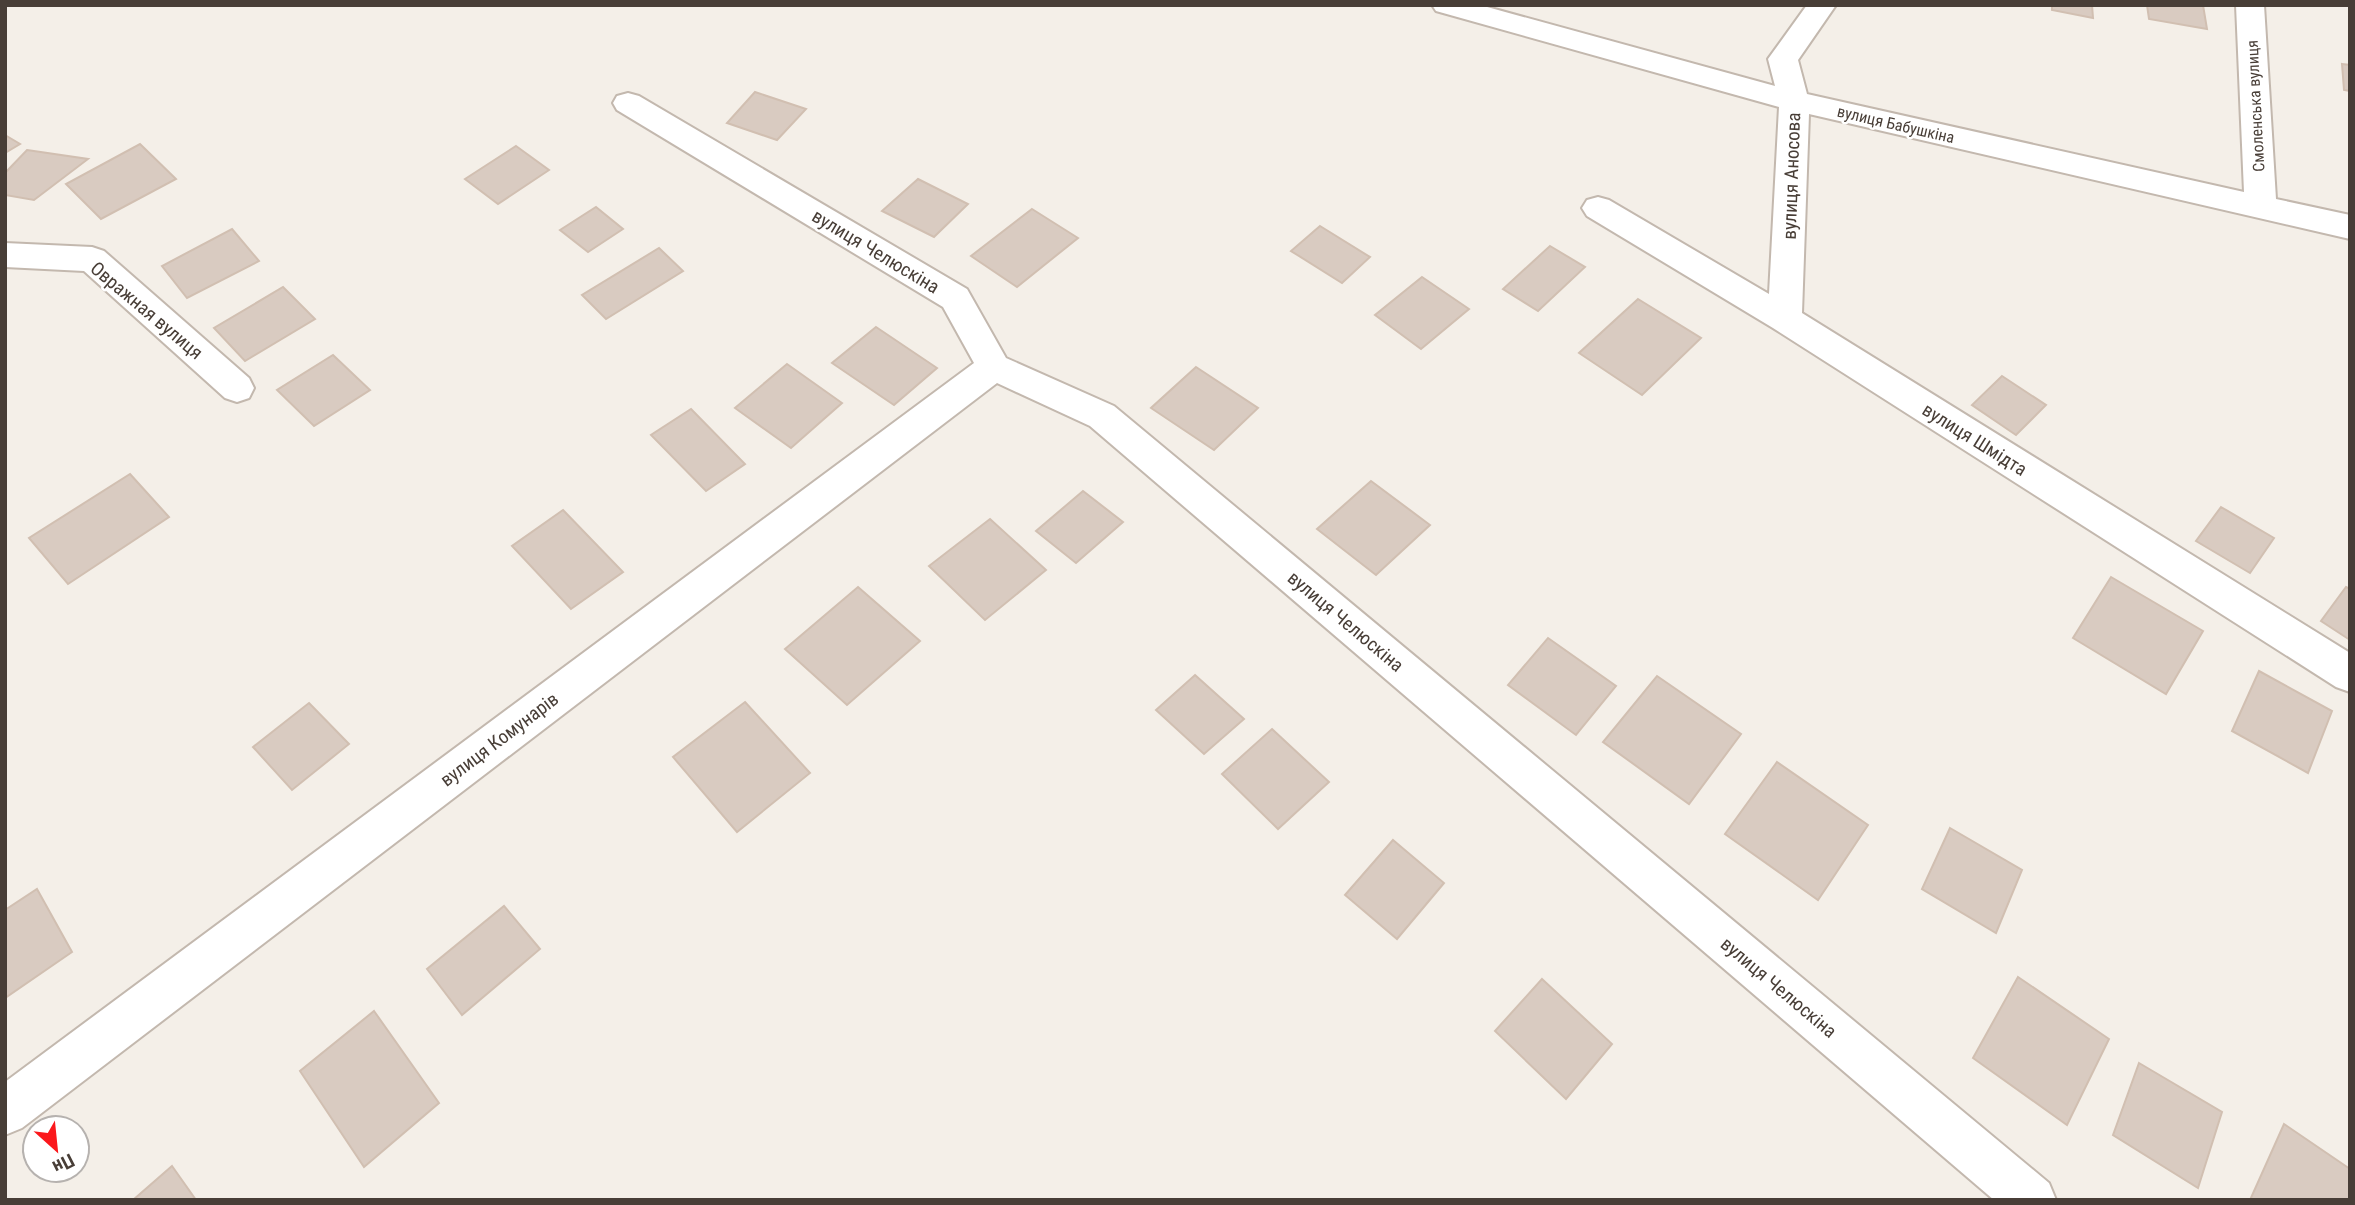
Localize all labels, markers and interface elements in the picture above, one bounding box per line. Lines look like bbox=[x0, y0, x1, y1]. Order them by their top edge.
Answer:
street label: Смоленська вулиця bbox=[2243, 40, 2268, 172]
street label: вулиця Бабушкіна bbox=[1835, 102, 1956, 147]
street label: вулиця Аносова bbox=[1778, 112, 1805, 240]
street label: вулиця Челюскіна bbox=[808, 204, 944, 298]
street label: Овражная вулиця bbox=[86, 257, 208, 364]
street label: вулиця Шмідта bbox=[1918, 398, 2031, 481]
street label: вулиця Челюскіна bbox=[1283, 566, 1408, 677]
street label: вулиця Комунарів bbox=[436, 687, 563, 791]
street label: вулиця Челюскіна bbox=[1716, 932, 1841, 1043]
north arrow bbox=[21, 1114, 91, 1184]
text: Пн bbox=[49, 1149, 78, 1179]

